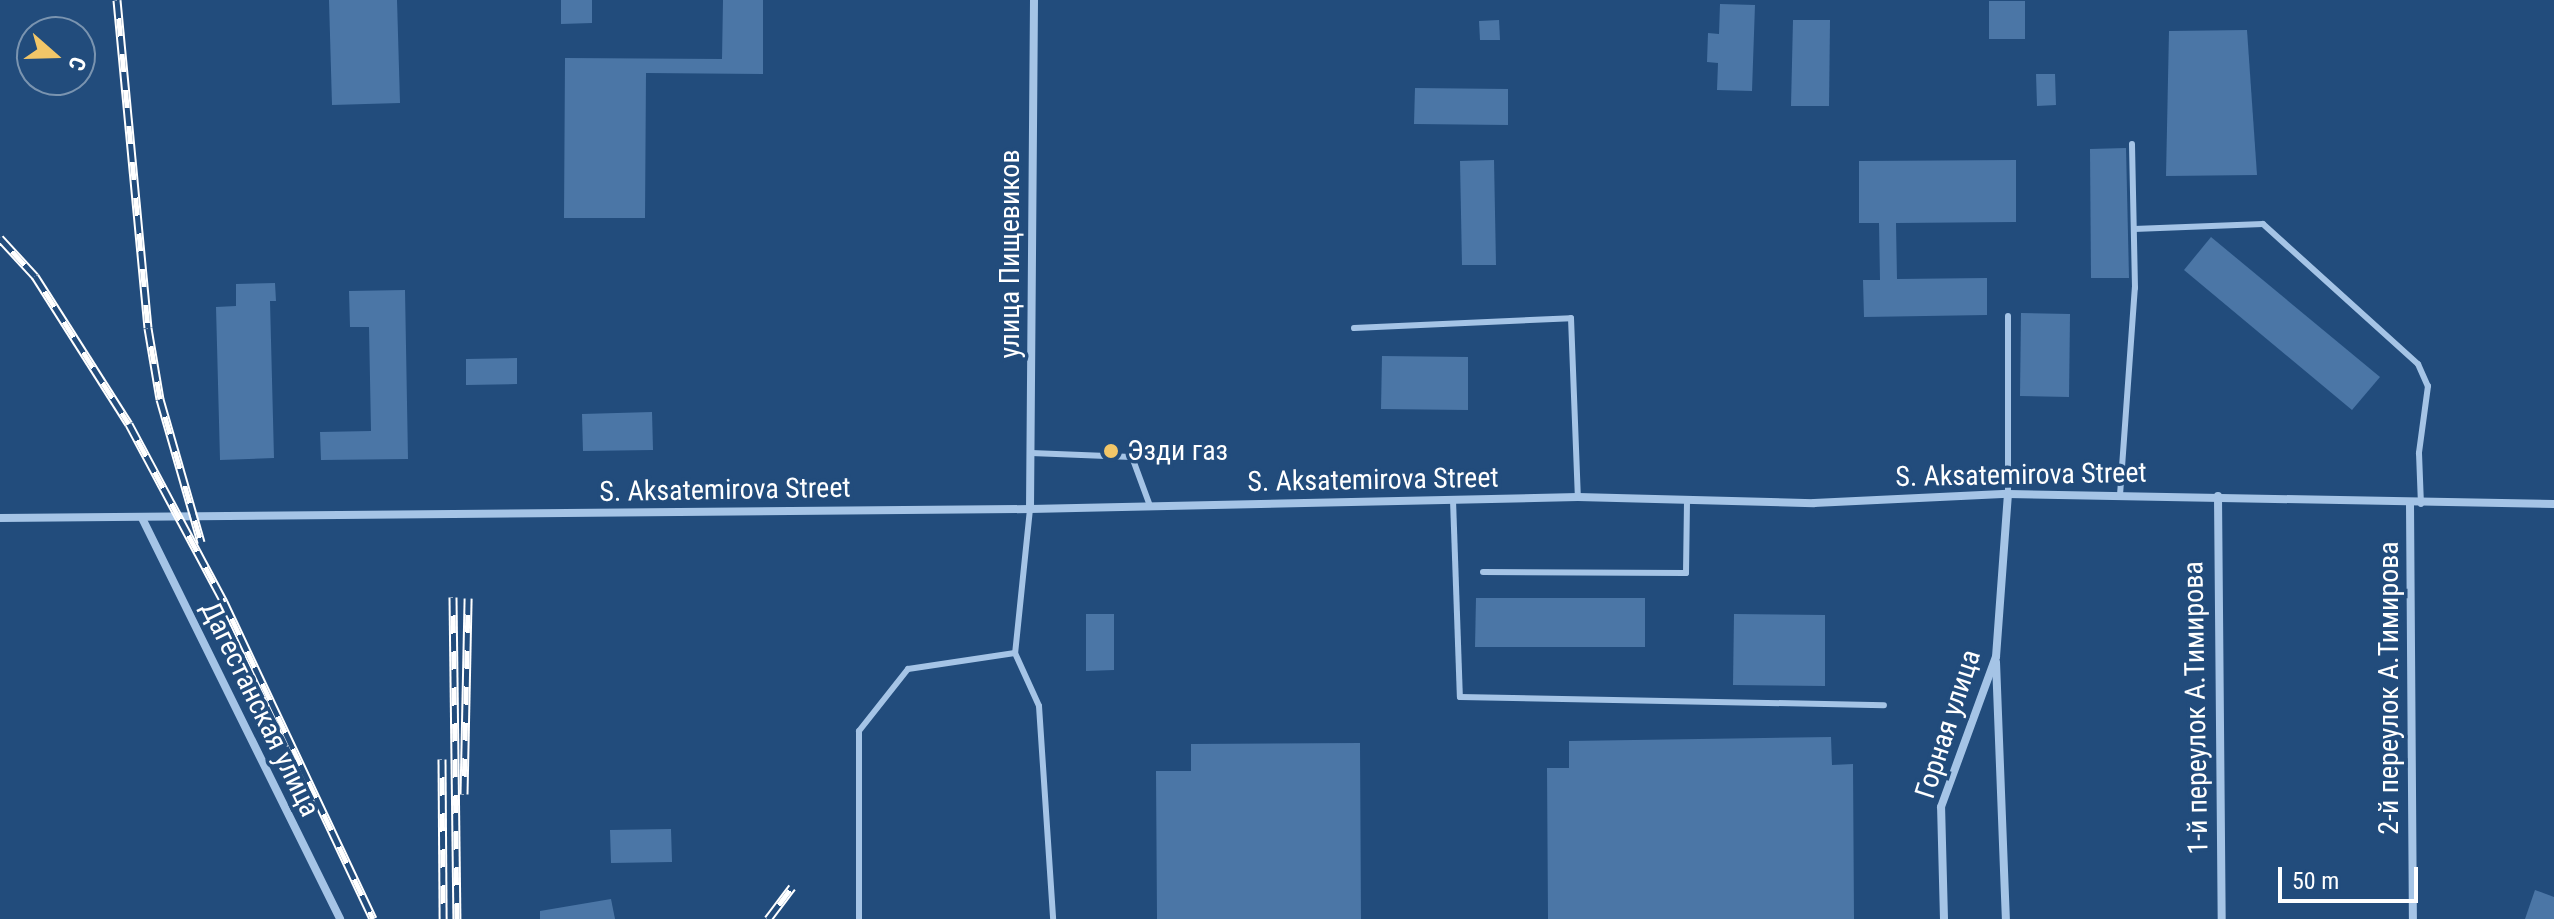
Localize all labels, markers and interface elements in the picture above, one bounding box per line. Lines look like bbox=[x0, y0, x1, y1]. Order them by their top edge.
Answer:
north arrow bbox=[16, 16, 96, 96]
text: С bbox=[63, 54, 91, 74]
street label: улица Пищевиков bbox=[993, 149, 1027, 359]
place label: Эзди газ bbox=[1127, 434, 1228, 468]
marker: Эзди газ bbox=[1102, 442, 1120, 460]
street label: S. Aksatemirova Street bbox=[1895, 456, 2147, 494]
street label: S. Aksatemirova Street bbox=[1247, 461, 1499, 499]
street label: S. Aksatemirova Street bbox=[599, 471, 851, 509]
street label: 2-й переулок А.Тимирова bbox=[2372, 541, 2406, 835]
street label: 1-й переулок А.Тимирова bbox=[2177, 561, 2215, 855]
street label: Дагестанская улица bbox=[193, 596, 327, 822]
street label: Горная улица bbox=[1908, 645, 1988, 803]
scale bar bbox=[2282, 851, 2422, 901]
text: 50 m bbox=[2292, 867, 2339, 895]

